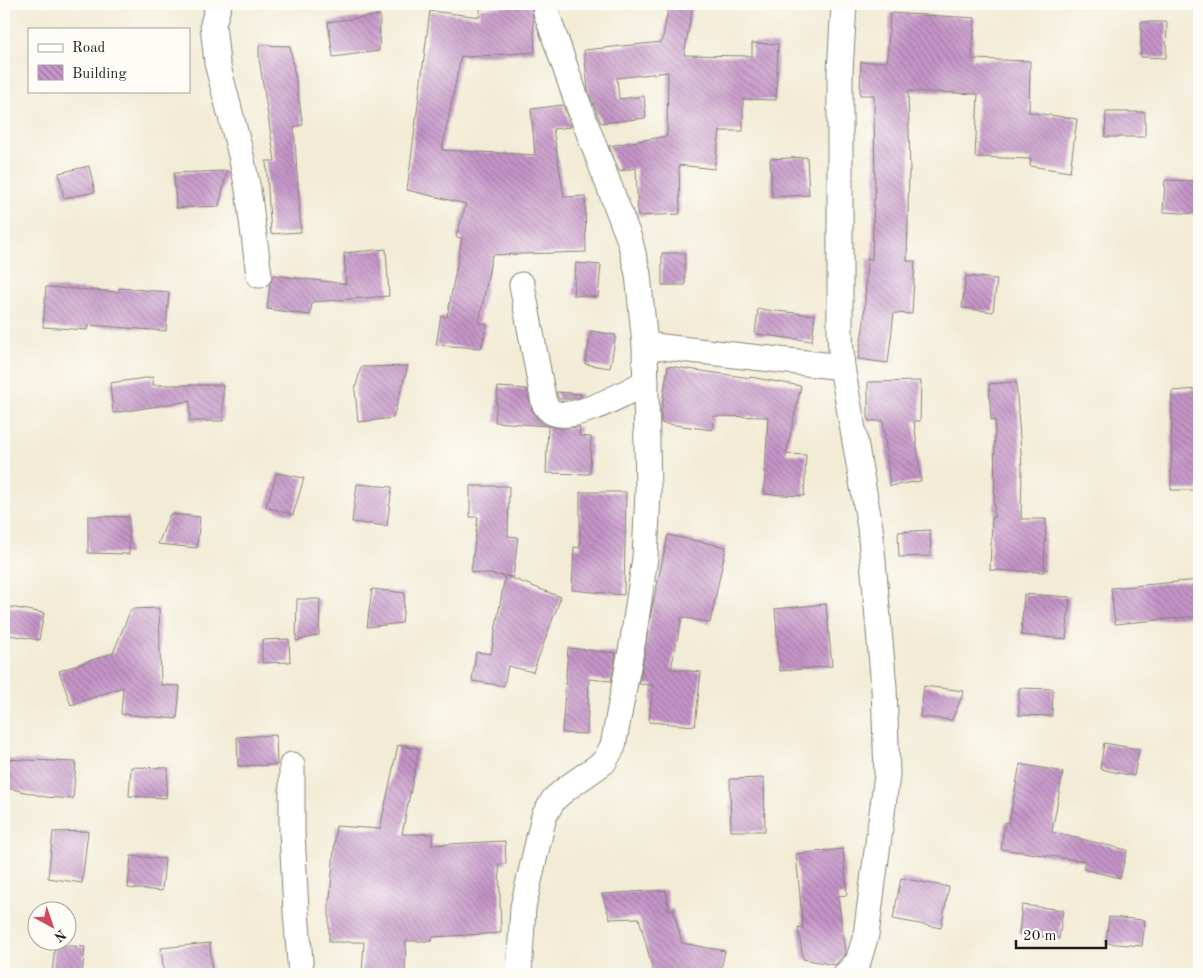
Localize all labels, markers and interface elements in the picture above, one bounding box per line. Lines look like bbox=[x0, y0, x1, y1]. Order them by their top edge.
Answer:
legend bbox=[28, 28, 190, 92]
text: Road bbox=[72, 41, 106, 56]
text: Building bbox=[72, 67, 127, 82]
north arrow bbox=[28, 900, 78, 950]
scale bar bbox=[1016, 918, 1106, 950]
text: N bbox=[51, 926, 68, 944]
text: 20 m bbox=[1023, 929, 1057, 944]

